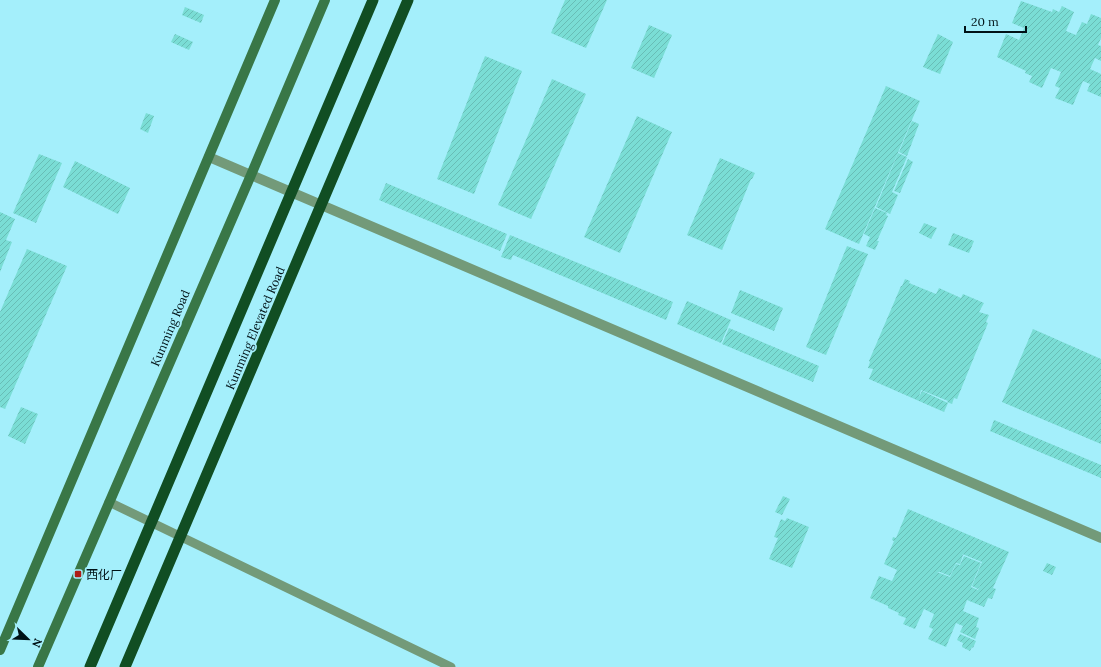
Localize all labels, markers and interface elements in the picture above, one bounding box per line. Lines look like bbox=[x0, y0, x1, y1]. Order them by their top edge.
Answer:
scale bar bbox=[965, 8, 1026, 34]
text: 20 m bbox=[971, 14, 999, 29]
street label: Kunming Elevated Road bbox=[222, 264, 288, 392]
street label: Kunming Road bbox=[147, 288, 193, 368]
place label: 西化厂 bbox=[86, 567, 122, 582]
marker: 西化厂 bbox=[73, 569, 83, 579]
north arrow bbox=[8, 619, 48, 659]
text: N bbox=[29, 636, 45, 650]

